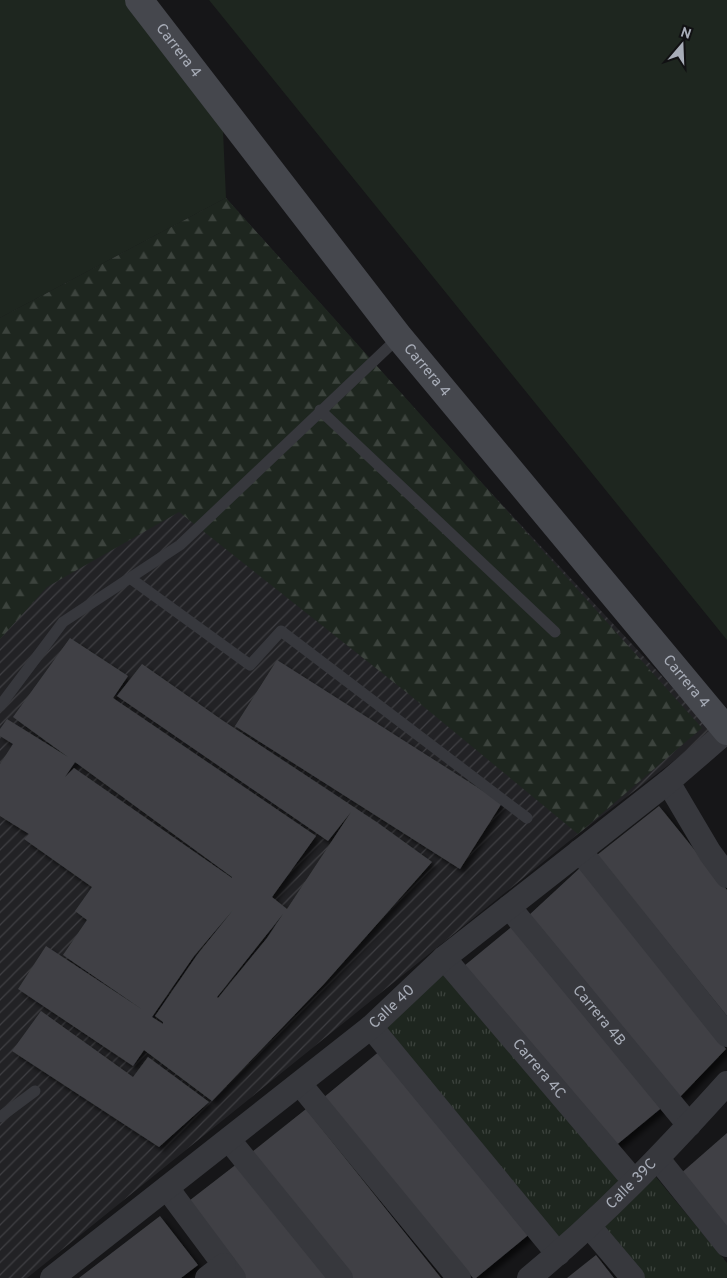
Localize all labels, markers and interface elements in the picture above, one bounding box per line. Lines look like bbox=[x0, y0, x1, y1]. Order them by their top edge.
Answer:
street label: Carrera 4 bbox=[151, 20, 205, 82]
north arrow bbox=[657, 20, 707, 70]
text: N bbox=[678, 24, 693, 44]
street label: Carrera 4 bbox=[399, 340, 454, 401]
street label: Carrera 4 bbox=[658, 651, 714, 712]
street label: Calle 40 bbox=[365, 981, 419, 1033]
street label: Carrera 4B bbox=[568, 981, 629, 1050]
street label: Carrera 4C bbox=[508, 1035, 570, 1103]
street label: Calle 39C bbox=[602, 1155, 661, 1214]

